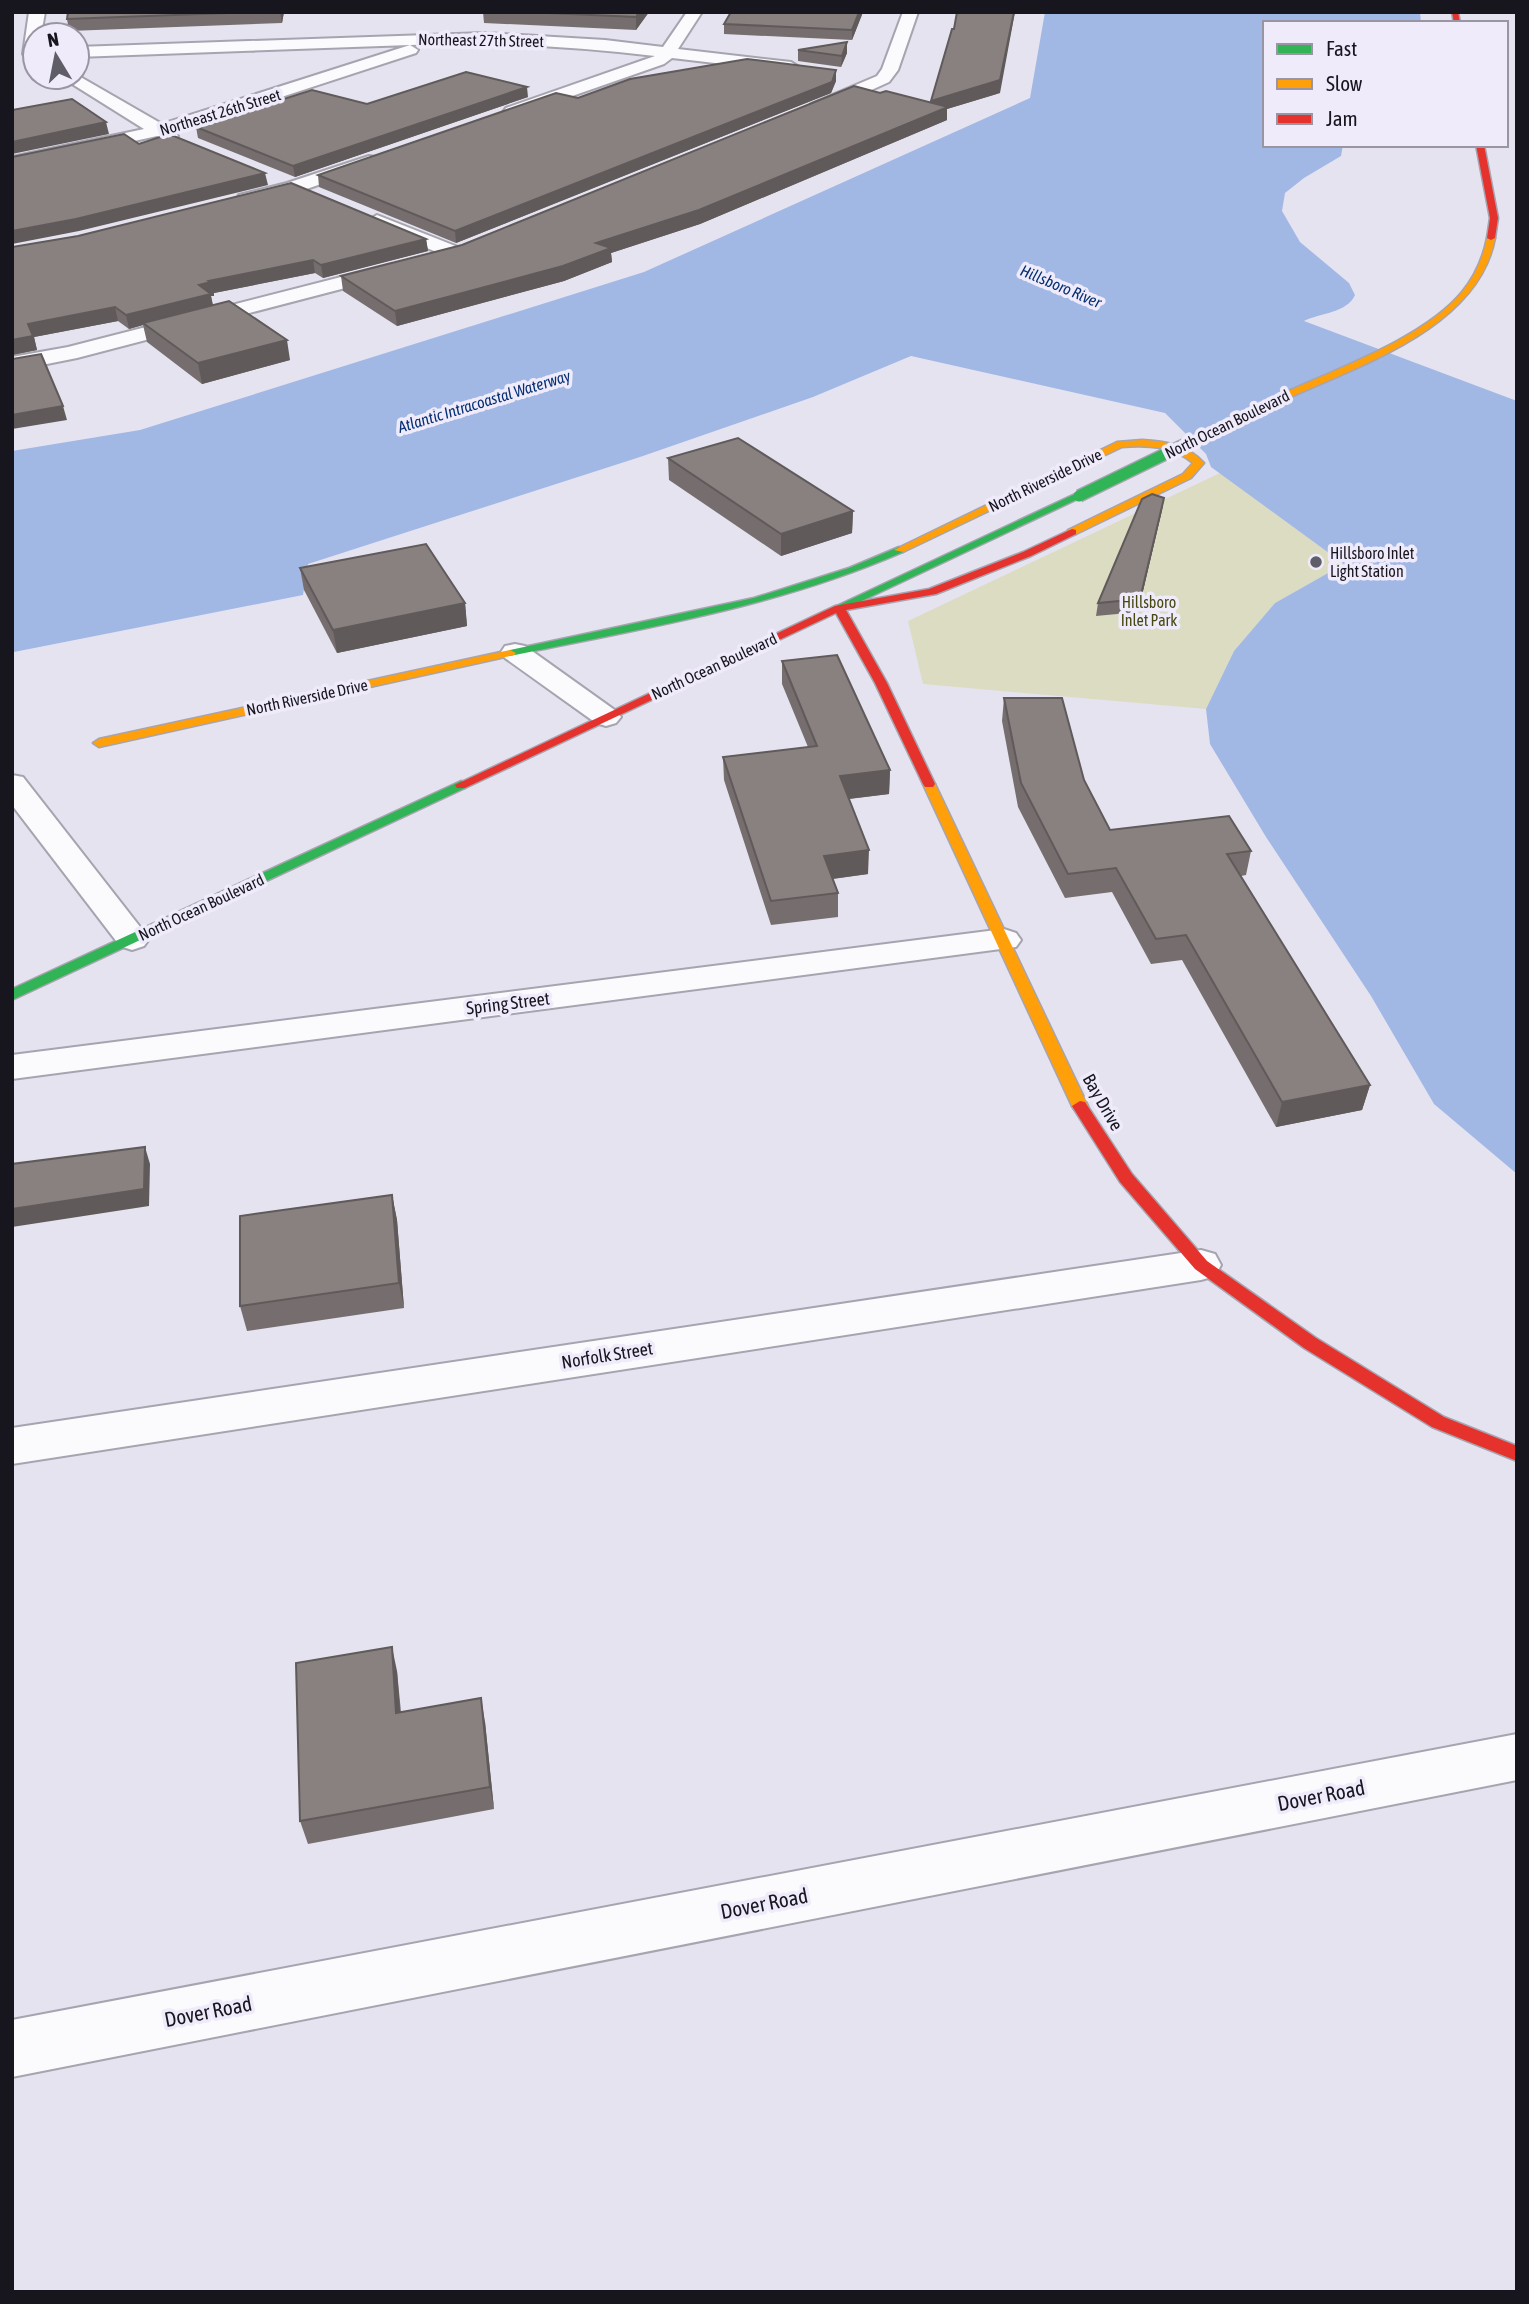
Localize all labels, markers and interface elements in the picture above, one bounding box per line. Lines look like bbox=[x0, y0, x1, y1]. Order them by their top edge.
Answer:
north arrow bbox=[21, 21, 91, 91]
legend bbox=[1263, 21, 1508, 147]
text: N bbox=[46, 27, 60, 51]
street label: Northeast 27th Street bbox=[418, 30, 544, 50]
text: Fast bbox=[1326, 36, 1357, 60]
text: Slow bbox=[1326, 71, 1363, 95]
street label: Northeast 26th Street bbox=[157, 85, 283, 139]
text: Jam bbox=[1326, 106, 1358, 130]
water label: Hillsboro River bbox=[1018, 261, 1105, 312]
water label: Atlantic Intracoastal Waterway bbox=[395, 366, 573, 437]
street label: North Ocean Boulevard bbox=[1162, 386, 1292, 462]
street label: North Riverside Drive bbox=[986, 445, 1104, 515]
place label: Hillsboro Inlet Light Station bbox=[1330, 544, 1415, 581]
marker: Hillsboro Inlet Light Station bbox=[1308, 554, 1324, 570]
park label: Hillsboro Inlet Park bbox=[1121, 593, 1177, 629]
street label: North Ocean Boulevard bbox=[648, 629, 780, 703]
street label: North Riverside Drive bbox=[245, 675, 369, 719]
street label: North Ocean Boulevard bbox=[135, 870, 267, 944]
street label: Spring Street bbox=[465, 987, 551, 1019]
street label: Bay Drive bbox=[1078, 1070, 1128, 1134]
street label: Norfolk Street bbox=[560, 1337, 654, 1373]
street label: Dover Road bbox=[1275, 1775, 1367, 1815]
street label: Dover Road bbox=[718, 1883, 810, 1923]
street label: Dover Road bbox=[162, 1991, 254, 2031]

